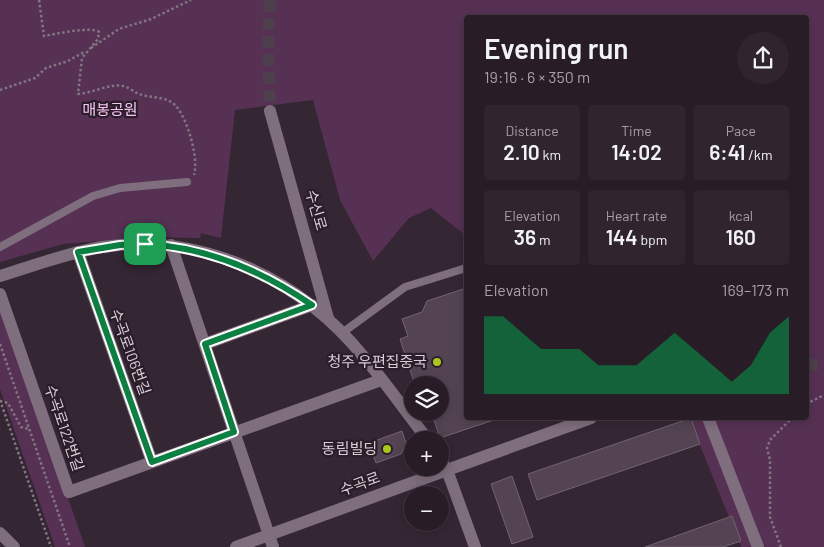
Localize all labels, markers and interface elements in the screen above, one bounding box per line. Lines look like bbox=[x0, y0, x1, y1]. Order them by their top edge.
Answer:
text: Evening run bbox=[484, 31, 629, 65]
button: share bbox=[737, 32, 789, 84]
text: 19:16 · 6 × 350 m bbox=[484, 67, 590, 86]
park label: 매봉공원 bbox=[82, 100, 138, 118]
text: Distance bbox=[505, 122, 559, 139]
text: Time bbox=[621, 122, 652, 139]
text: Pace bbox=[726, 122, 756, 139]
text: 2.10 bbox=[503, 139, 540, 164]
text: 14:02 bbox=[611, 139, 662, 164]
text: 6:41 bbox=[709, 139, 745, 164]
text: km bbox=[540, 146, 561, 163]
text: /km bbox=[745, 146, 772, 163]
street label: 수신로 bbox=[303, 187, 331, 232]
text: Elevation bbox=[504, 207, 560, 224]
text: Heart rate bbox=[606, 207, 667, 224]
text: kcal bbox=[729, 207, 753, 224]
pin bbox=[124, 223, 166, 265]
text: 36 bbox=[514, 224, 536, 249]
text: 144 bbox=[606, 224, 638, 249]
text: 160 bbox=[726, 224, 756, 249]
icon: arrive bbox=[131, 230, 159, 258]
text: m bbox=[536, 231, 550, 248]
text: bpm bbox=[638, 231, 667, 248]
text: Elevation bbox=[484, 280, 548, 299]
text: 169–173 m bbox=[722, 280, 789, 299]
street label: 수곡로106번길 bbox=[107, 306, 155, 397]
place label: 청주 우편집중국 bbox=[327, 352, 427, 370]
marker: 청주 우편집중국 bbox=[431, 356, 443, 368]
map controls bbox=[404, 376, 449, 531]
button: layers bbox=[404, 376, 449, 421]
street label: 수곡로122번길 bbox=[42, 382, 88, 473]
button: + bbox=[404, 431, 449, 476]
place label: 동림빌딩 bbox=[322, 439, 377, 457]
marker: 동림빌딩 bbox=[381, 443, 393, 455]
street label: 수곡로 bbox=[337, 468, 382, 499]
button: − bbox=[404, 486, 449, 531]

